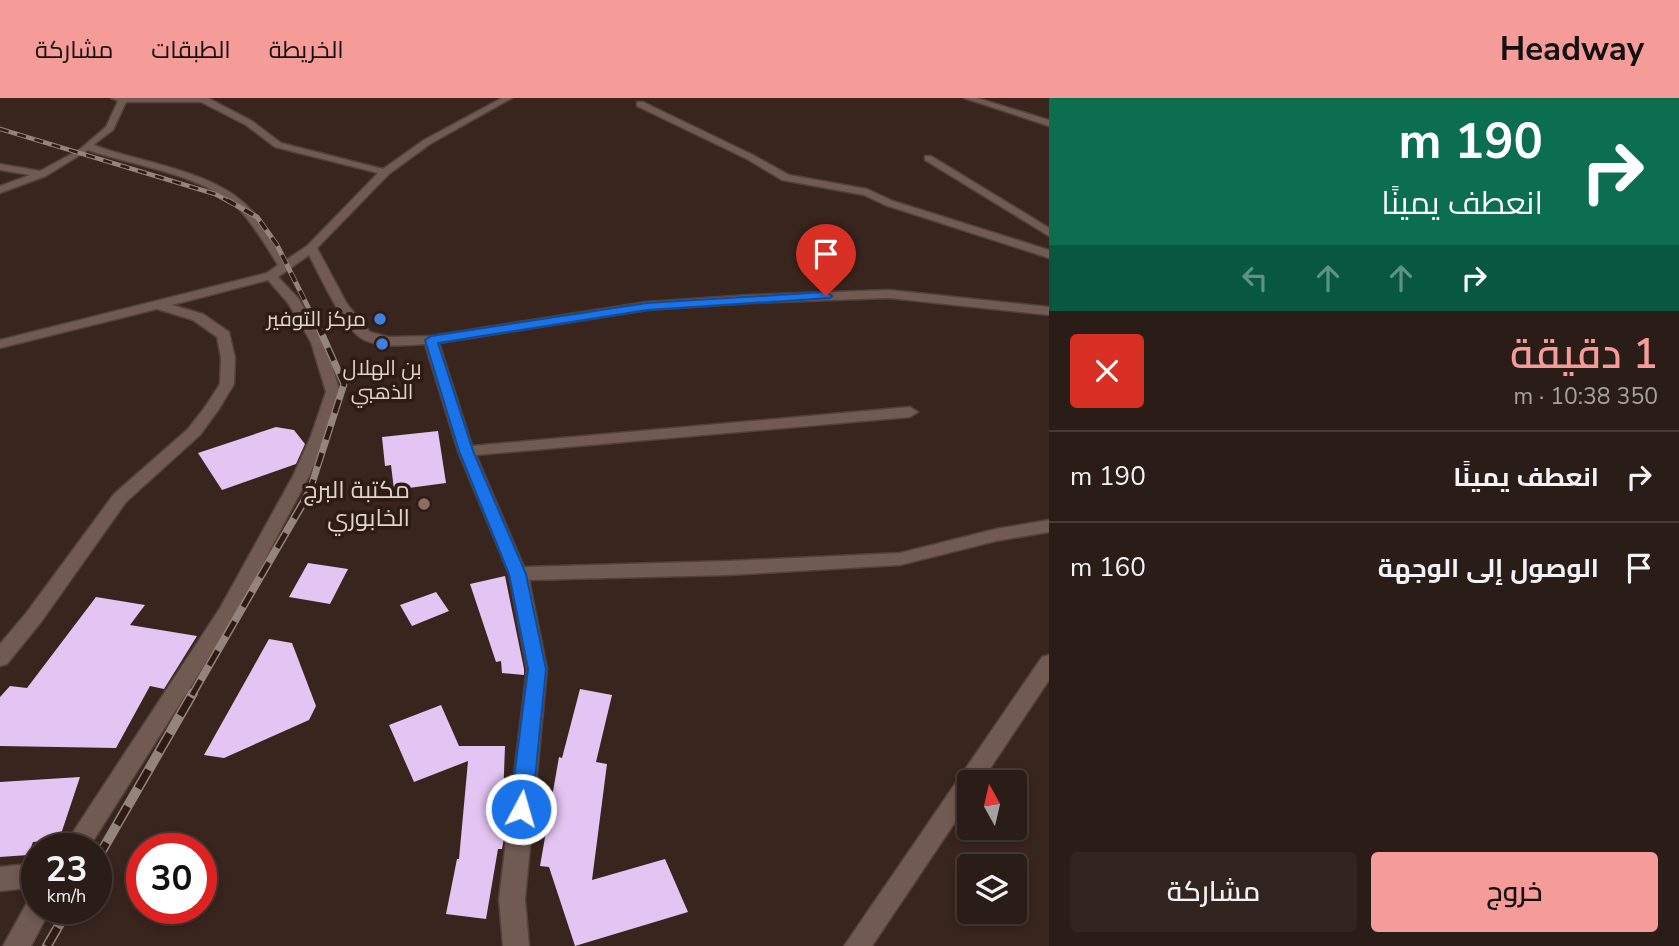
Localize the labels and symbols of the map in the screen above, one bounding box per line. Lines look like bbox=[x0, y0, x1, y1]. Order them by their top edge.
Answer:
pin bbox=[796, 224, 856, 296]
place label: مركز التوفير bbox=[265, 305, 366, 333]
marker: مركز التوفير bbox=[372, 311, 388, 327]
marker: بن الهلال الذهبي bbox=[374, 336, 390, 352]
place label: بن الهلال الذهبي bbox=[342, 354, 422, 408]
place label: مكتبة البرج الخابوري bbox=[303, 474, 410, 536]
marker: مكتبة البرج الخابوري bbox=[416, 496, 432, 512]
north arrow bbox=[957, 770, 1027, 840]
position arrow bbox=[484, 772, 558, 846]
speed limit sign: 30 bbox=[126, 833, 217, 924]

